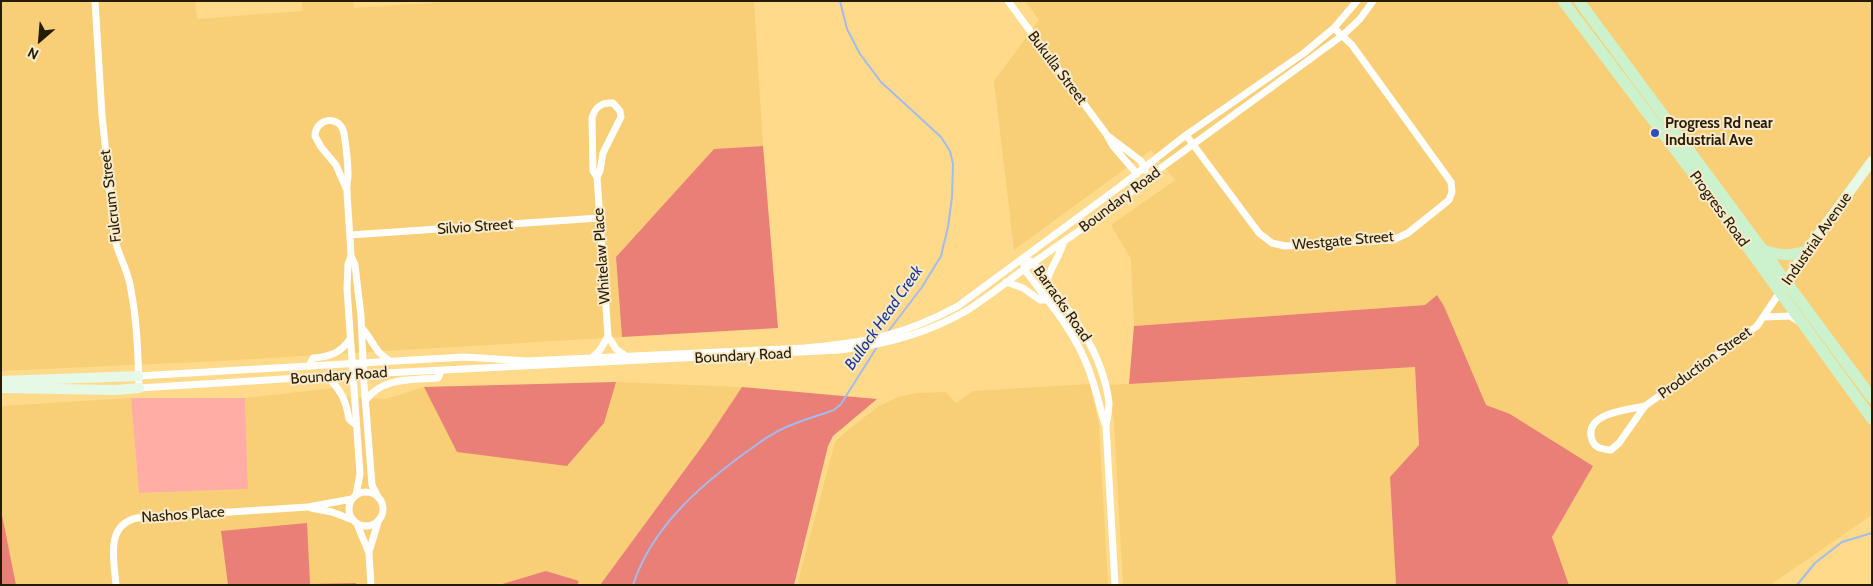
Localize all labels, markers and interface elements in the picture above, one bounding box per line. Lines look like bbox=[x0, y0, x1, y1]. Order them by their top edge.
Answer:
north arrow bbox=[15, 15, 65, 65]
street label: Bukulla Street bbox=[1023, 28, 1091, 108]
text: N bbox=[25, 43, 42, 64]
place label: Progress Rd near Industrial Ave bbox=[1665, 115, 1773, 150]
marker: Progress Rd near Industrial Ave bbox=[1649, 127, 1661, 139]
street label: Fulcrum Street bbox=[96, 149, 126, 243]
street label: Boundary Road bbox=[1076, 164, 1164, 236]
street label: Progress Road bbox=[1685, 168, 1753, 250]
street label: Industrial Avenue bbox=[1778, 189, 1856, 289]
street label: Whitelaw Place bbox=[590, 207, 614, 305]
street label: Silvio Street bbox=[436, 215, 514, 239]
street label: Westgate Street bbox=[1292, 228, 1394, 254]
water label: Bullock Head Creek bbox=[841, 262, 927, 374]
street label: Barracks Road bbox=[1029, 263, 1095, 345]
street label: Production Street bbox=[1655, 323, 1755, 403]
street label: Boundary Road bbox=[694, 344, 792, 368]
street label: Boundary Road bbox=[290, 364, 388, 388]
street label: Nashos Place bbox=[141, 503, 225, 527]

